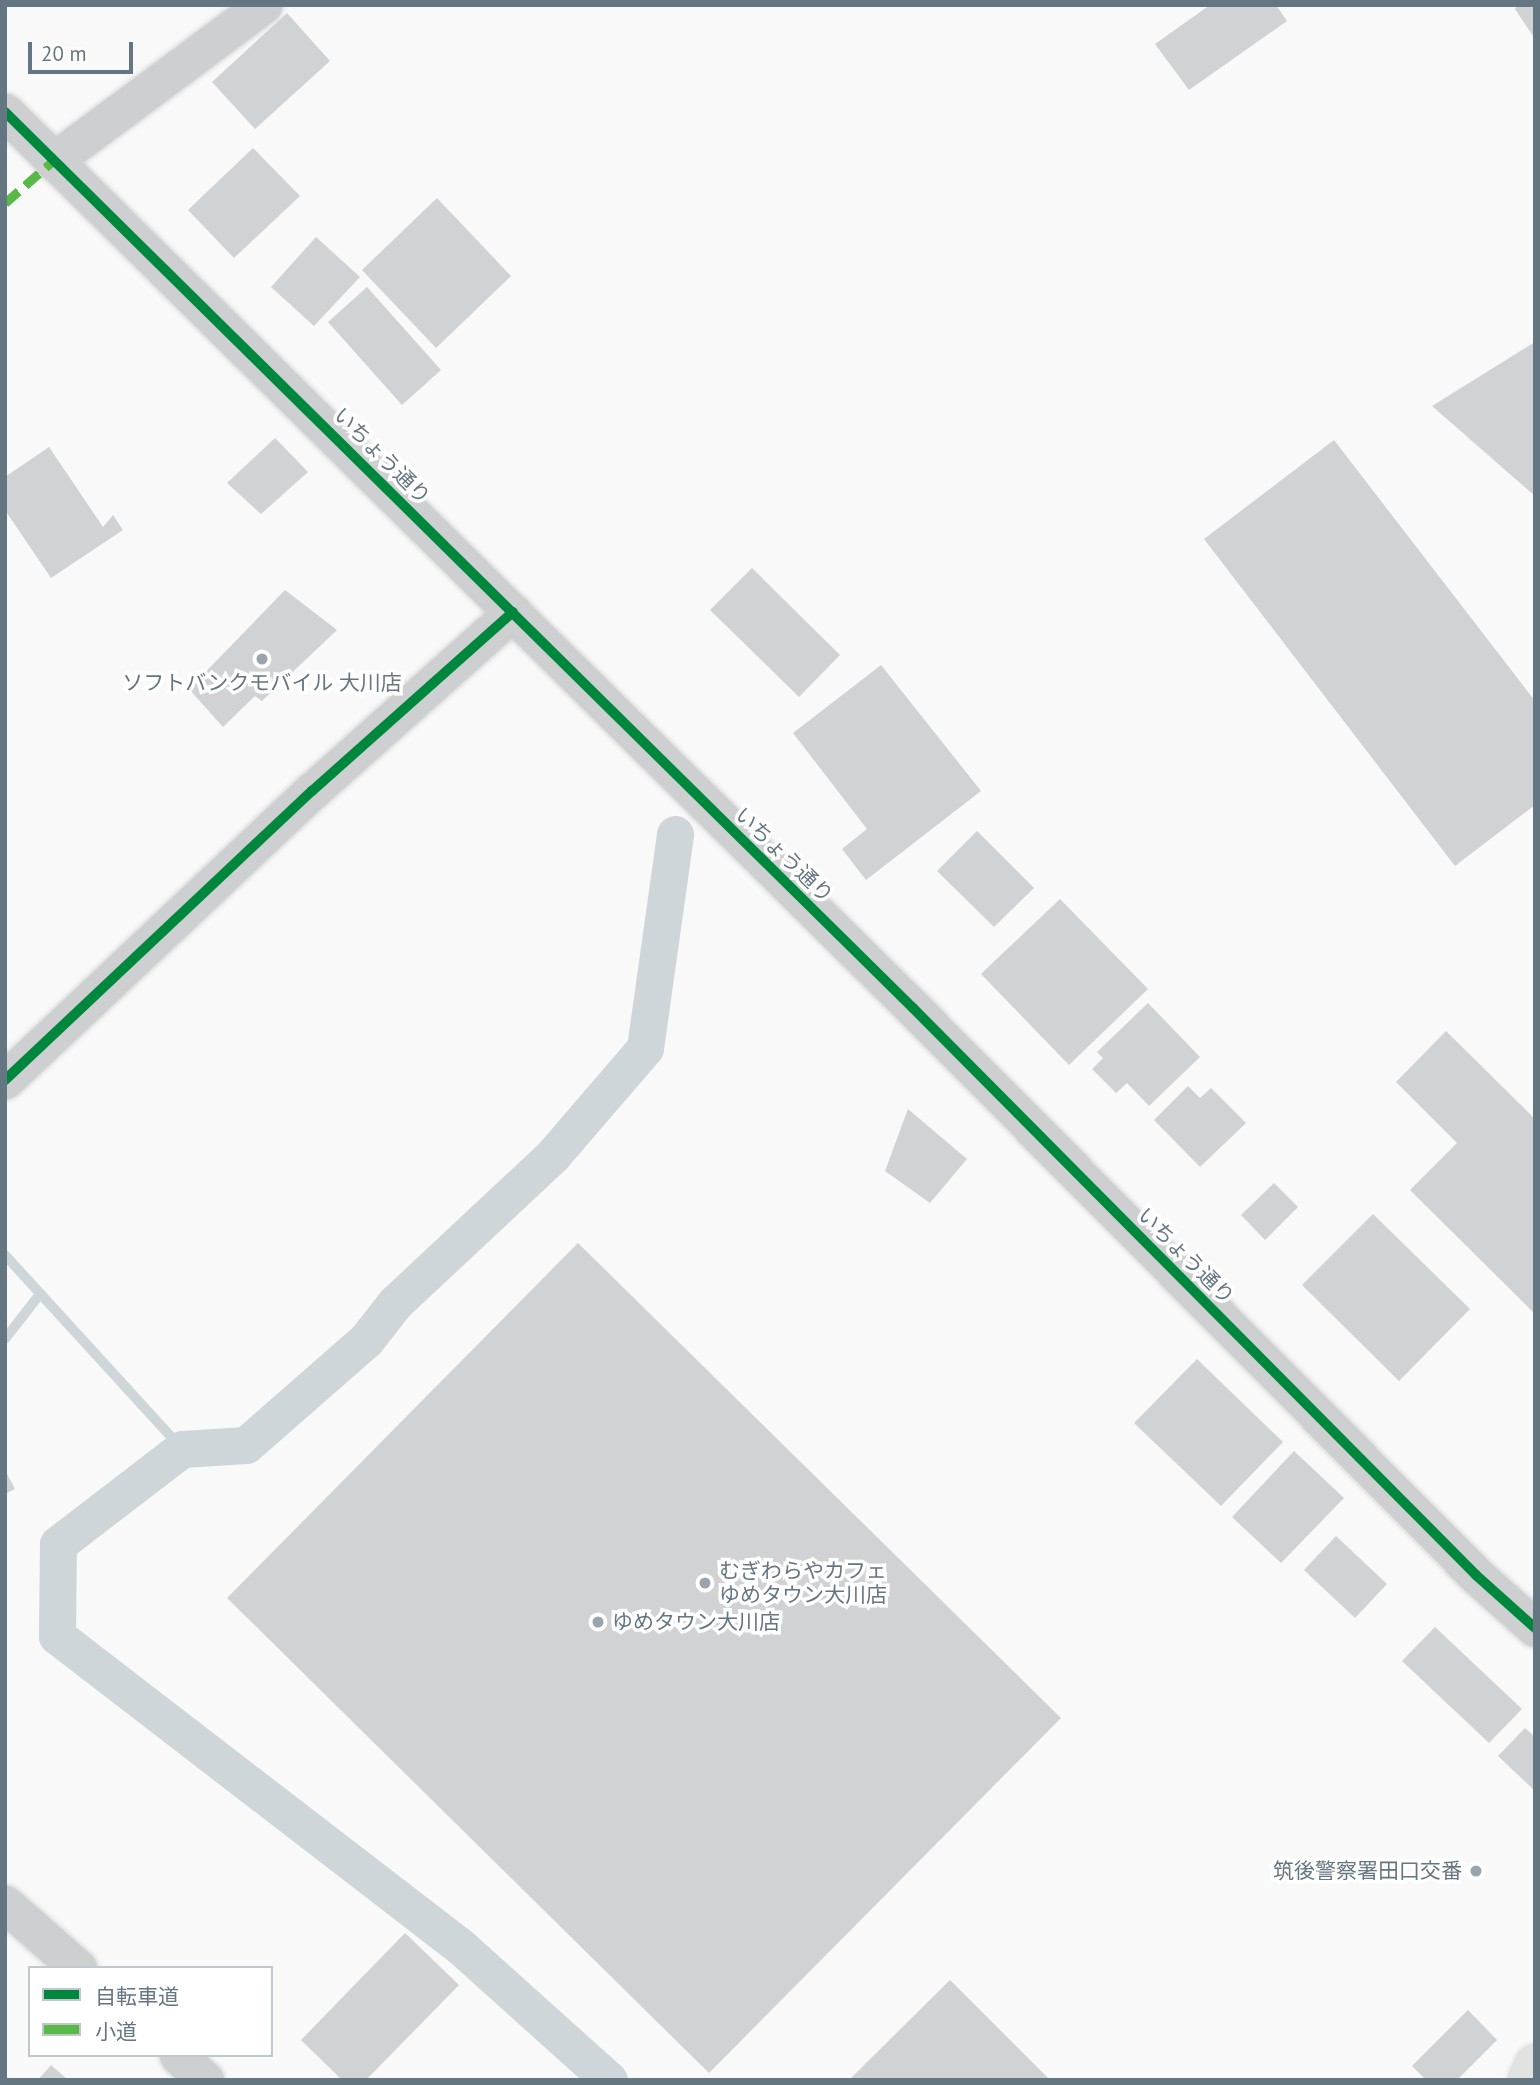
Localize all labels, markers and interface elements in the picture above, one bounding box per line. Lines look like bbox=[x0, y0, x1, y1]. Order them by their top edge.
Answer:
scale bar bbox=[32, 28, 136, 72]
text: 20 m bbox=[41, 40, 87, 67]
street label: いちょう通り bbox=[329, 403, 435, 509]
marker: ソフトバンクモバイル 大川店 bbox=[254, 651, 270, 667]
place label: ソフトバンクモバイル 大川店 bbox=[123, 670, 401, 696]
street label: いちょう通り bbox=[730, 802, 838, 908]
street label: いちょう通り bbox=[1133, 1203, 1239, 1309]
place label: むぎわらやカフェ ゆめタウン大川店 bbox=[719, 1558, 887, 1608]
marker: むぎわらやカフェ ゆめタウン大川店 bbox=[697, 1575, 713, 1591]
place label: ゆめタウン大川店 bbox=[612, 1609, 780, 1635]
marker: ゆめタウン大川店 bbox=[590, 1614, 606, 1630]
place label: 筑後警察署田口交番 bbox=[1273, 1858, 1462, 1884]
marker: 筑後警察署田口交番 bbox=[1468, 1863, 1484, 1879]
legend bbox=[28, 1966, 273, 2057]
text: 自転車道 bbox=[95, 1983, 179, 2010]
text: 小道 bbox=[95, 2018, 137, 2045]

